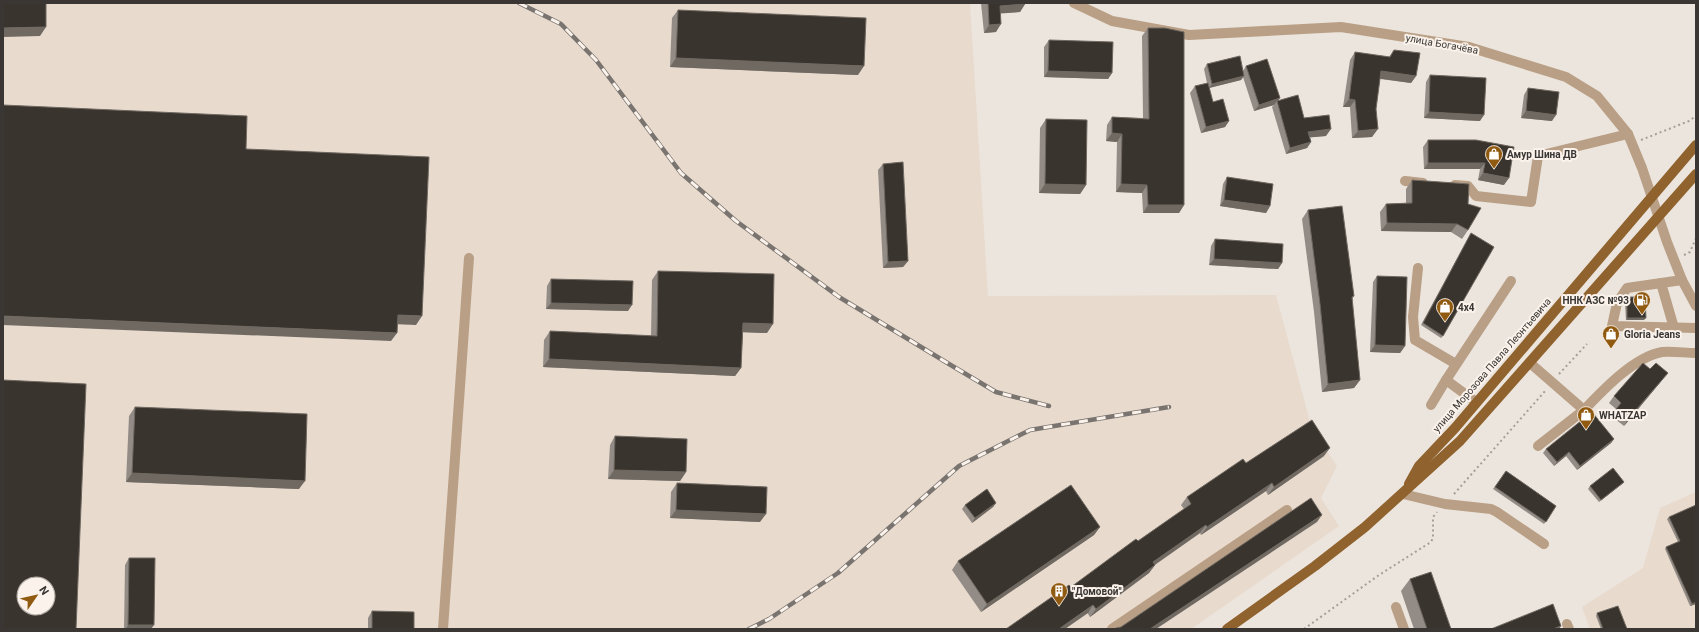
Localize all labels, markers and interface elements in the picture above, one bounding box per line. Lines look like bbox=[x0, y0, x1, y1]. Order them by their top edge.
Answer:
street label: улица Богачёва bbox=[1405, 32, 1479, 56]
shop icon: Амур Шина ДВ bbox=[1484, 144, 1504, 169]
place label: Амур Шина ДВ bbox=[1507, 149, 1577, 160]
fuel station icon: ННК АЗС №93 bbox=[1632, 290, 1652, 315]
place label: ННК АЗС №93 bbox=[1562, 295, 1629, 306]
street label: улица Морозова Павла Леонтьевича bbox=[1431, 296, 1553, 434]
shop icon: 4х4 bbox=[1435, 297, 1455, 322]
place label: 4х4 bbox=[1458, 302, 1475, 313]
shop icon: Gloria Jeans bbox=[1601, 324, 1621, 349]
place label: Gloria Jeans bbox=[1624, 329, 1680, 340]
shop icon: WHATZAP bbox=[1576, 405, 1596, 430]
place label: WHATZAP bbox=[1599, 410, 1647, 421]
north arrow bbox=[16, 576, 56, 616]
building icon: "Домовой" bbox=[1049, 581, 1069, 606]
text: N bbox=[36, 584, 52, 598]
place label: "Домовой" bbox=[1072, 586, 1122, 597]

